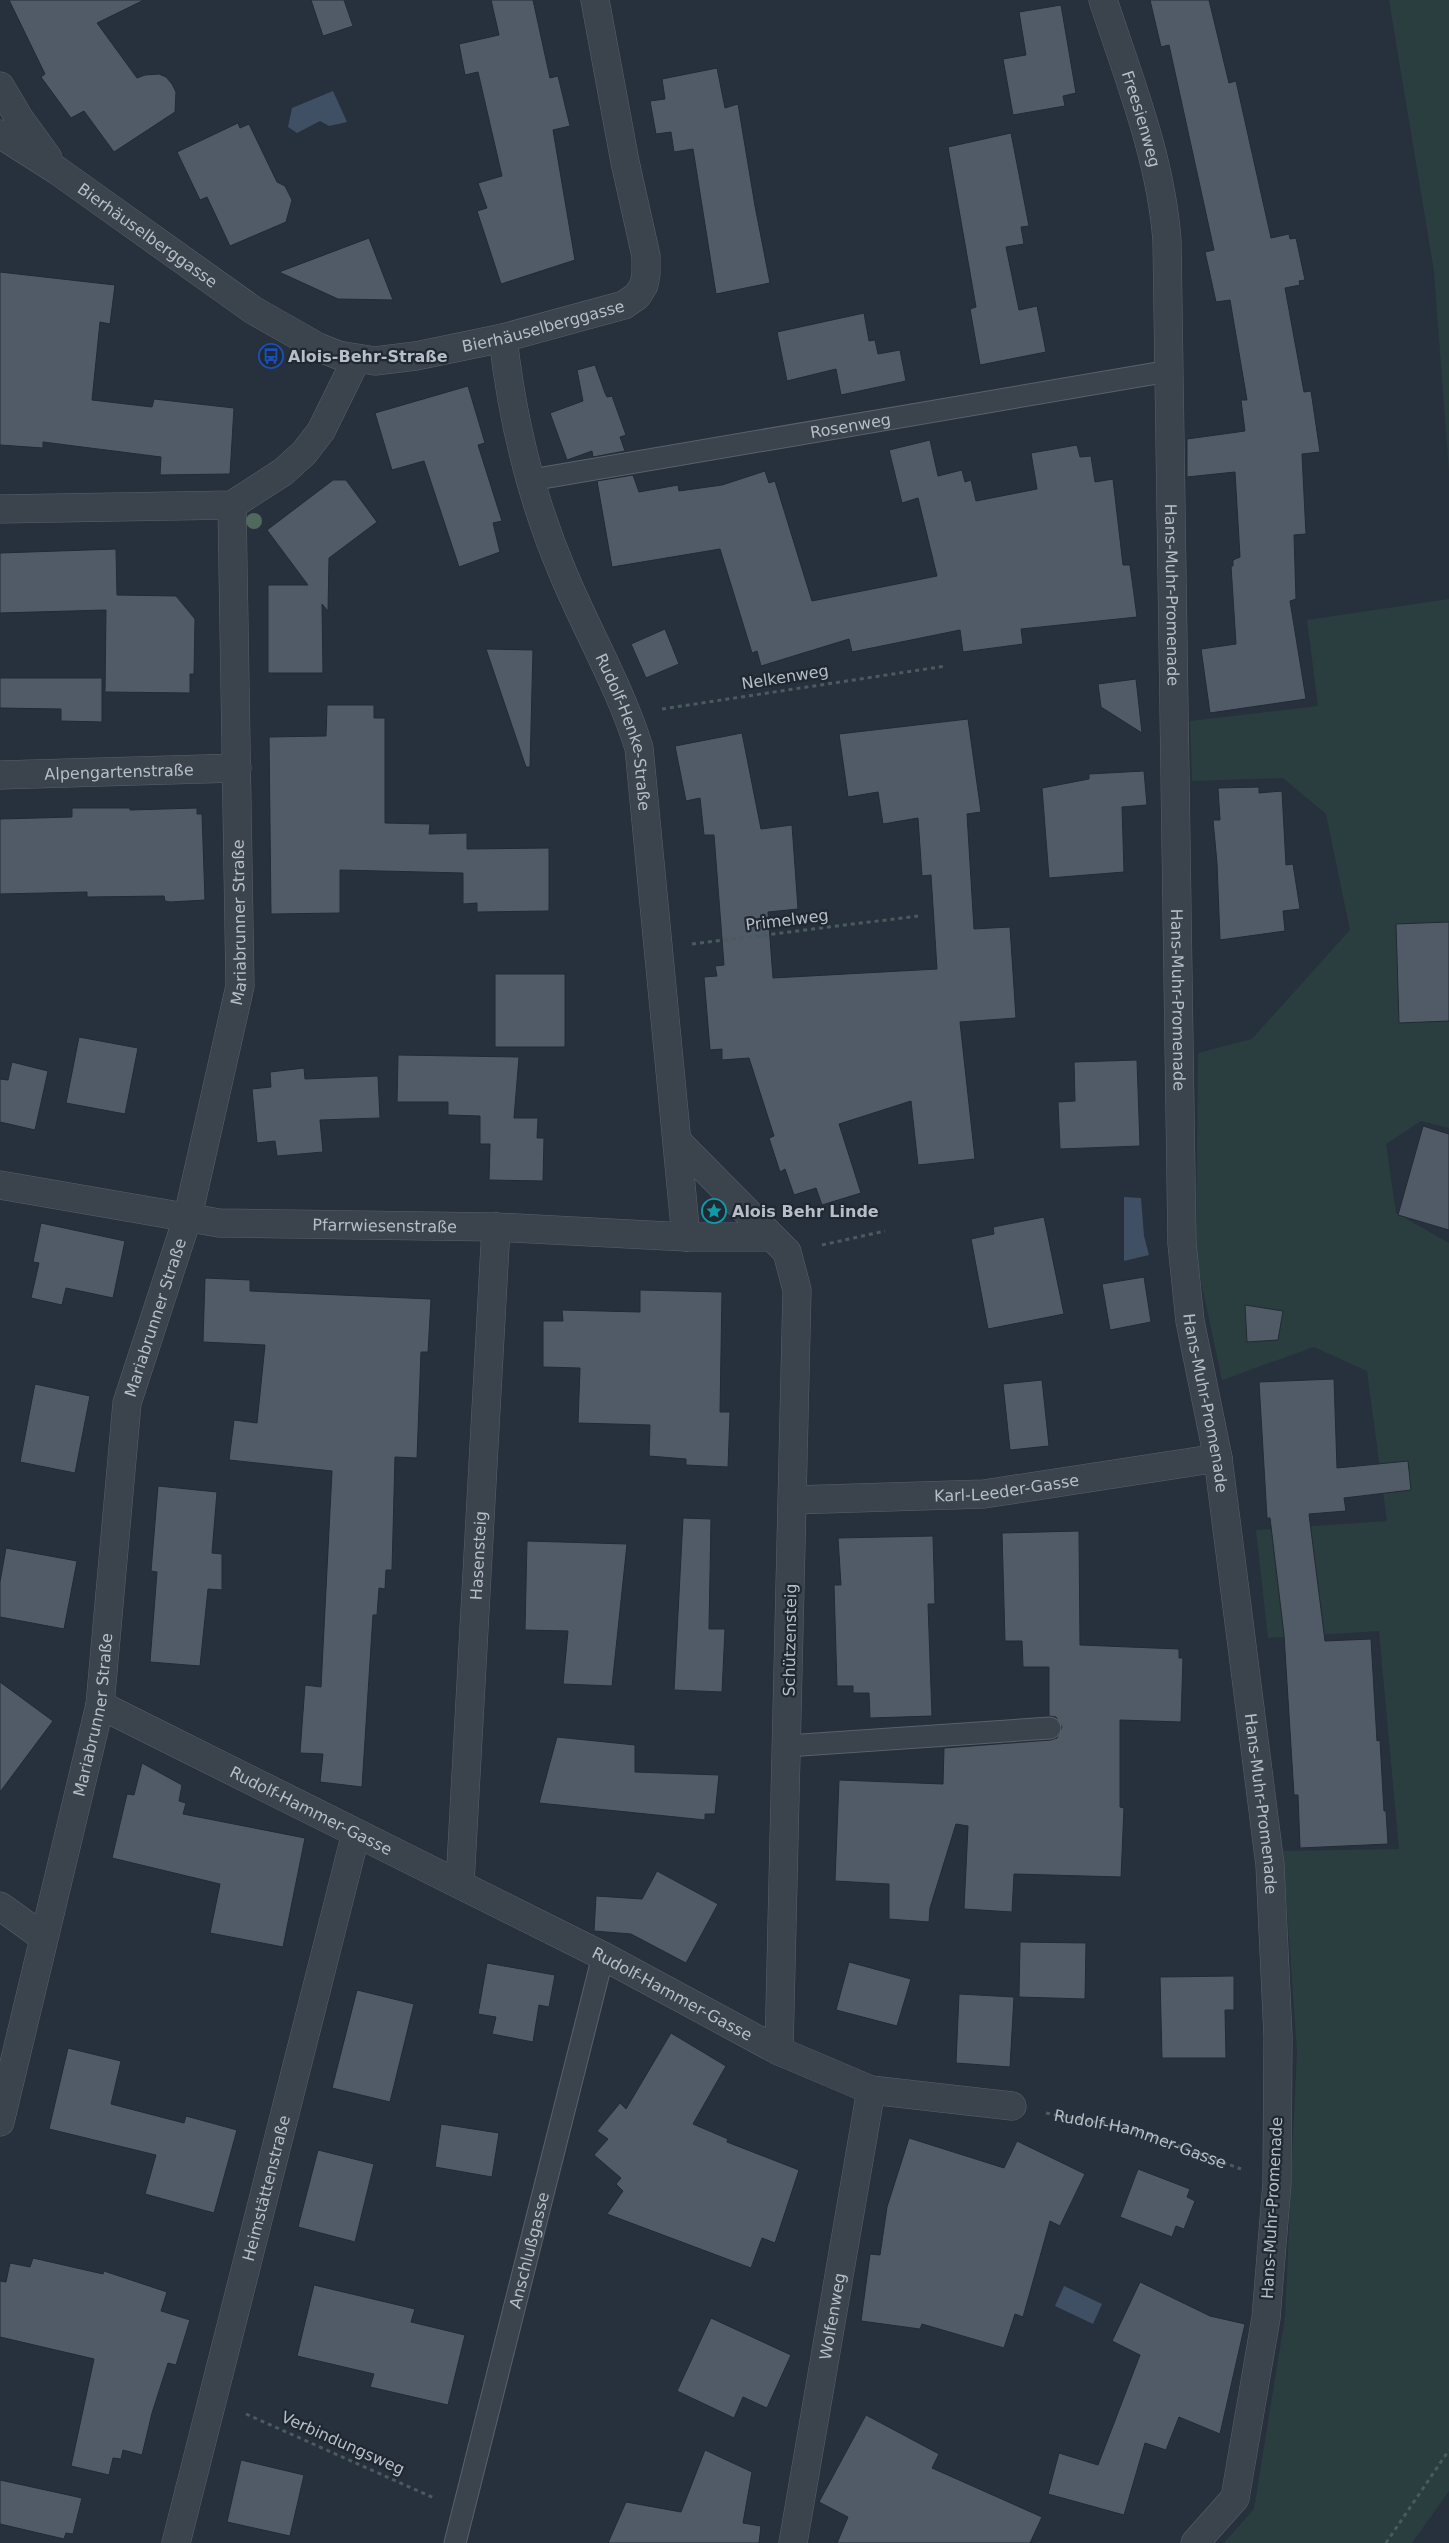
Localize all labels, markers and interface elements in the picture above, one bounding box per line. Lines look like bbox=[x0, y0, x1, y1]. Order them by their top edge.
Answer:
street label: Freesienweg bbox=[1118, 68, 1165, 169]
street label: Bierhäuselberggasse bbox=[74, 179, 221, 291]
street label: Bierhäuselberggasse bbox=[460, 296, 626, 356]
bus stop icon: Alois-Behr-Straße bbox=[258, 343, 284, 369]
place label: Alois-Behr-Straße bbox=[288, 347, 448, 366]
street label: Rosenweg bbox=[809, 409, 892, 442]
street label: Hans-Muhr-Promenade bbox=[1161, 504, 1183, 686]
street label: Rudolf-Henke-Straße bbox=[592, 650, 654, 812]
street label: Nelkenweg bbox=[740, 661, 830, 693]
street label: Alpengartenstraße bbox=[44, 760, 194, 783]
street label: Mariabrunner Straße bbox=[226, 839, 250, 1007]
street label: Primelweg bbox=[744, 905, 830, 935]
street label: Hans-Muhr-Promenade bbox=[1167, 909, 1189, 1091]
place icon: Alois Behr Linde bbox=[701, 1198, 727, 1224]
place label: Alois Behr Linde bbox=[732, 1202, 879, 1221]
street label: Pfarrwiesenstraße bbox=[312, 1215, 457, 1236]
street label: Mariabrunner Straße bbox=[120, 1236, 190, 1399]
street label: Hans-Muhr-Promenade bbox=[1180, 1312, 1232, 1494]
street label: Karl-Leeder-Gasse bbox=[934, 1470, 1080, 1505]
street label: Hasensteig bbox=[466, 1510, 490, 1601]
street label: Schützensteig bbox=[780, 1583, 800, 1697]
street label: Mariabrunner Straße bbox=[69, 1632, 116, 1798]
street label: Hans-Muhr-Promenade bbox=[1241, 1712, 1281, 1895]
street label: Rudolf-Hammer-Gasse bbox=[227, 1762, 396, 1859]
street label: Rudolf-Hammer-Gasse bbox=[589, 1943, 756, 2044]
street label: Rudolf-Hammer-Gasse bbox=[1053, 2105, 1229, 2172]
street label: Heimstättenstraße bbox=[238, 2113, 294, 2263]
street label: Hans-Muhr-Promenade bbox=[1258, 2116, 1286, 2300]
street label: Anschlußgasse bbox=[505, 2190, 553, 2310]
street label: Wolfenweg bbox=[815, 2271, 849, 2361]
street label: Verbindungsweg bbox=[278, 2407, 408, 2479]

